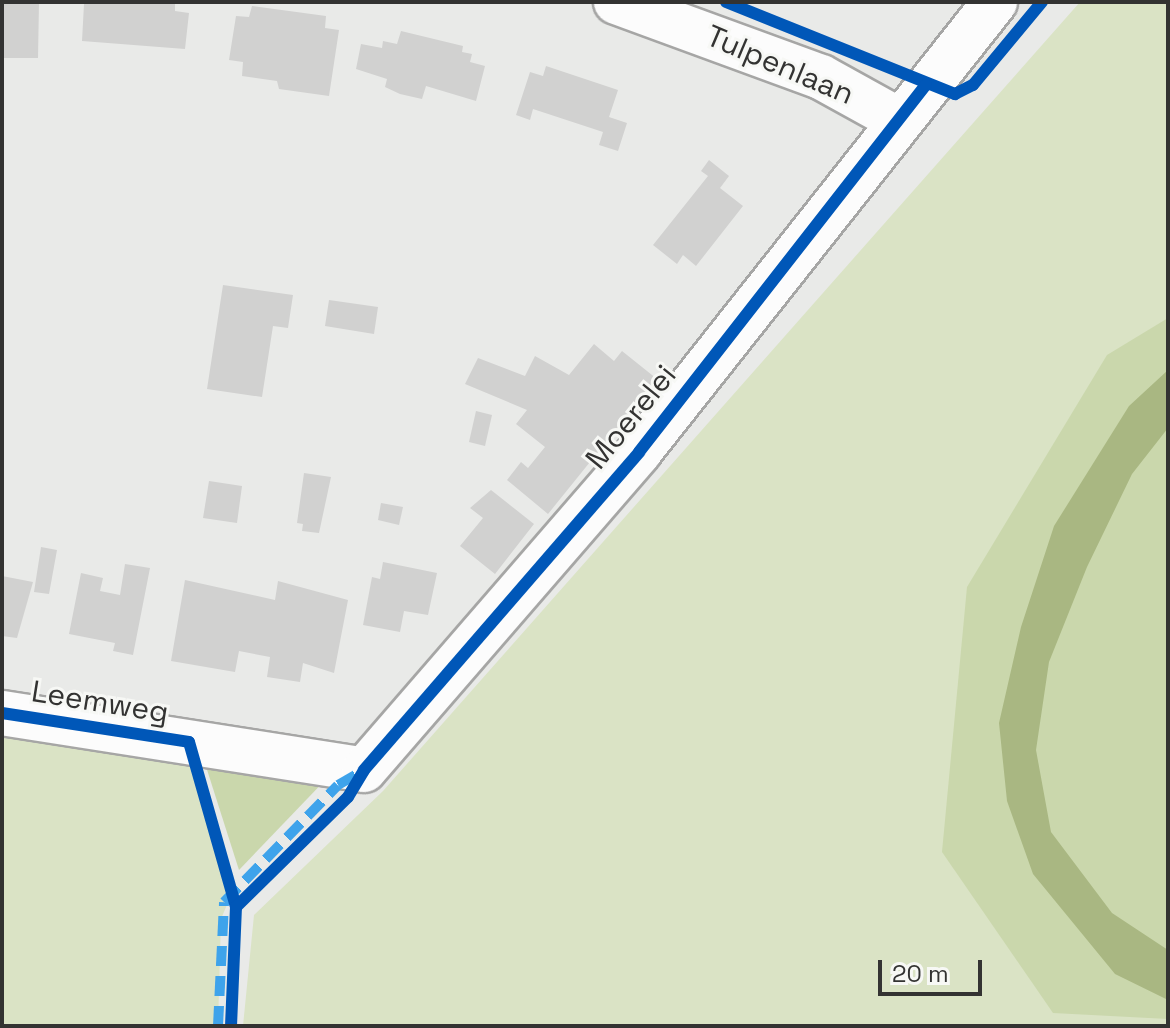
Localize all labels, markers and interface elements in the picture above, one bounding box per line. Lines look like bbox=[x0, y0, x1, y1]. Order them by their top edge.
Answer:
street label: Tulpenlaan bbox=[701, 18, 859, 112]
street label: Moerelei bbox=[578, 358, 684, 476]
street label: Leemweg bbox=[29, 673, 171, 731]
scale bar bbox=[882, 944, 986, 994]
text: 20 m bbox=[892, 958, 949, 989]

